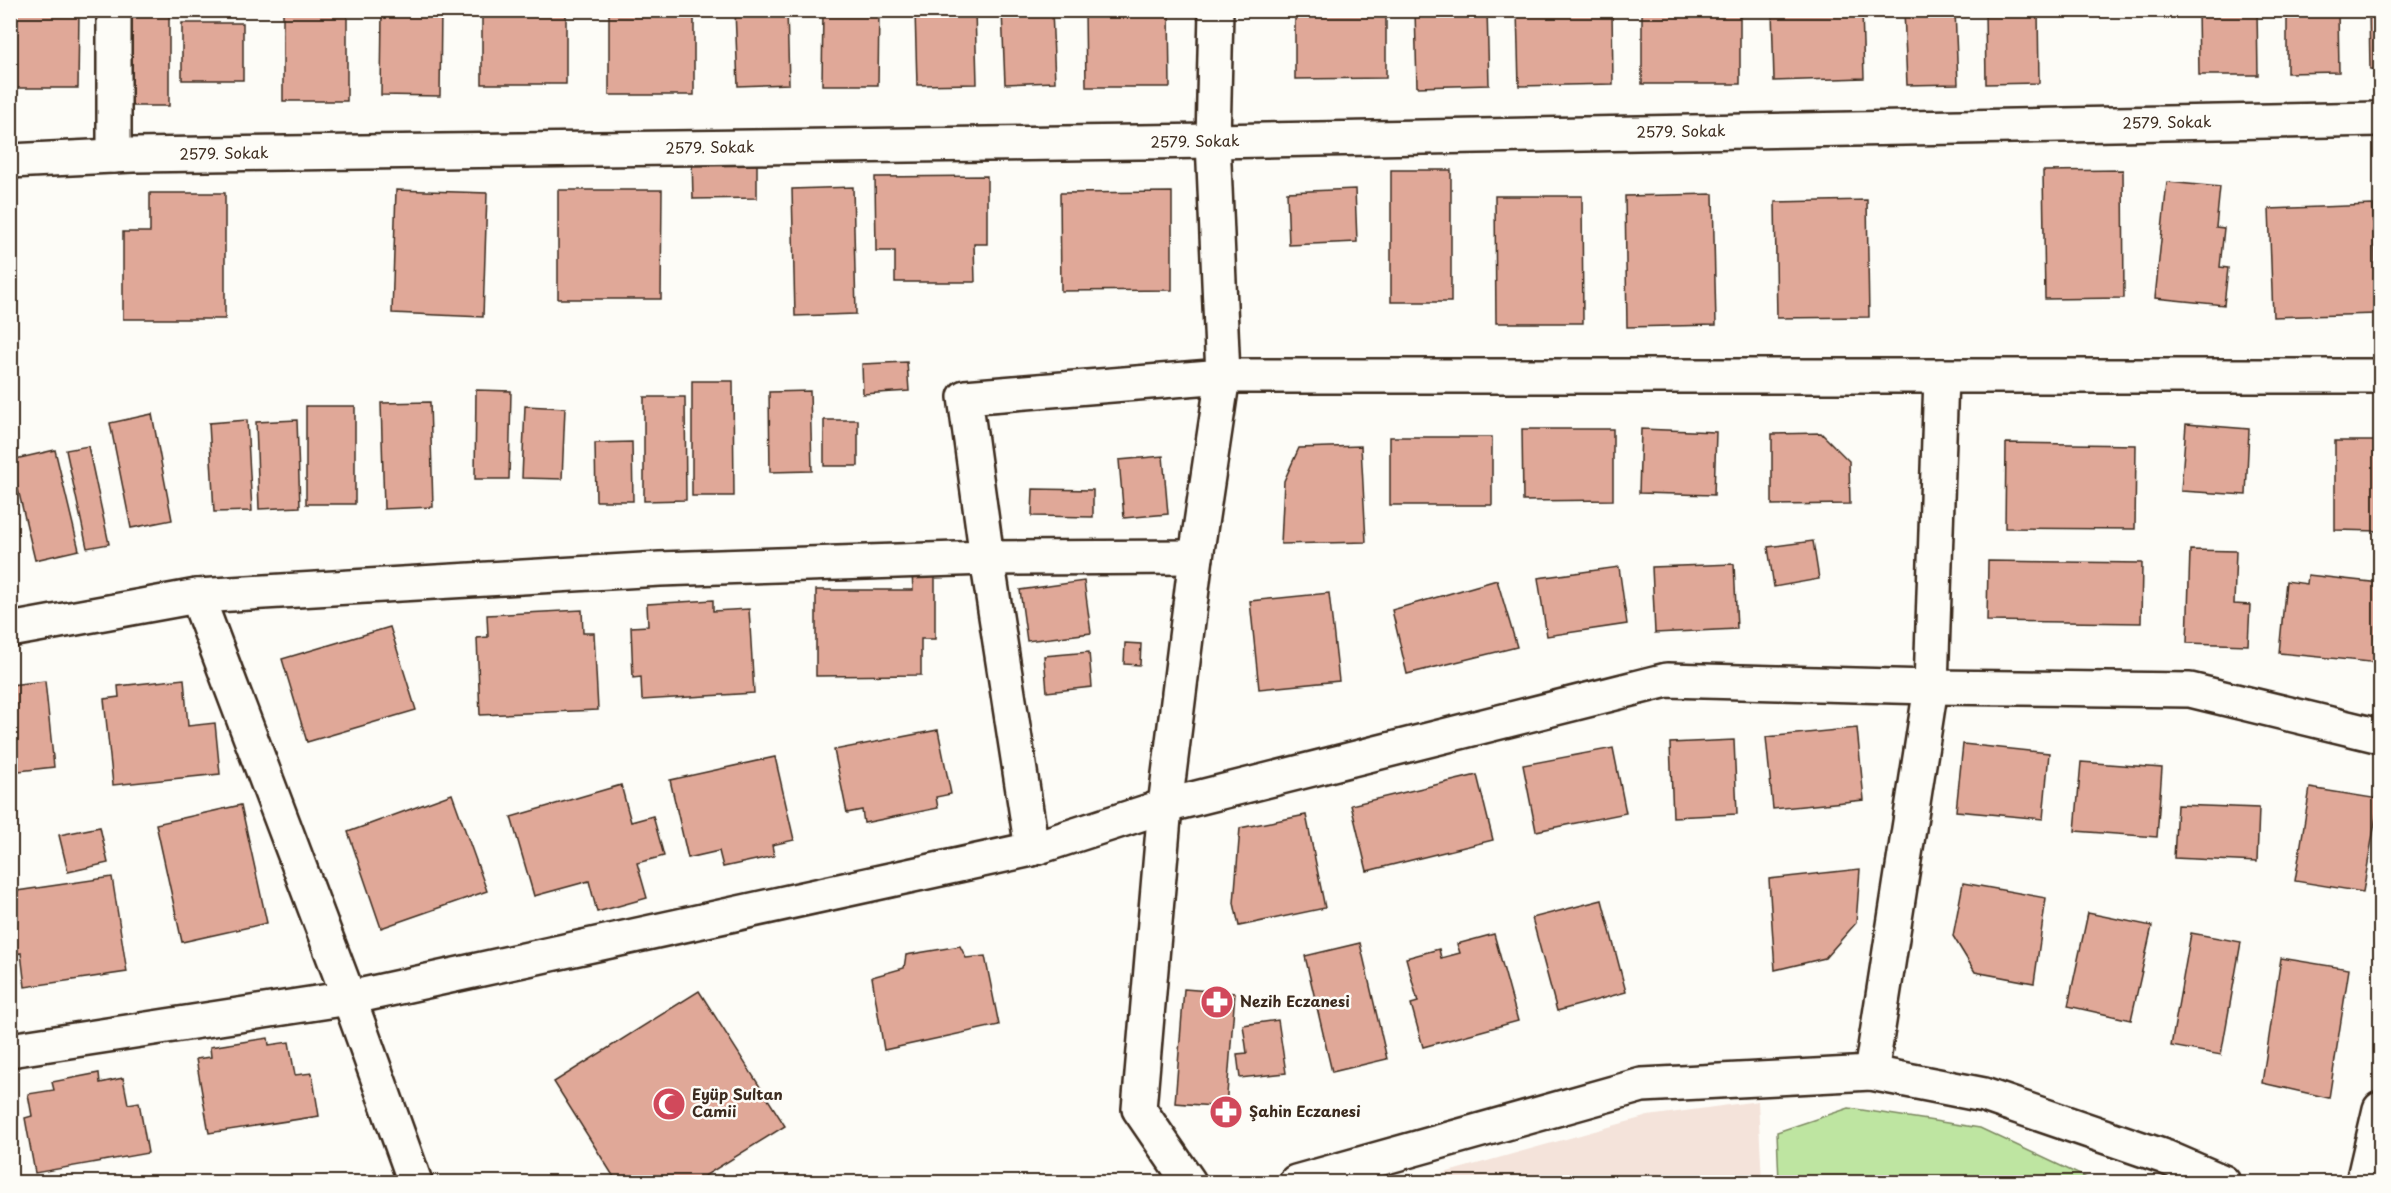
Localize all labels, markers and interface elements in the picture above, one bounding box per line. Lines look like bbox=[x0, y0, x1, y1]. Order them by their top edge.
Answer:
street label: 2579. Sokak bbox=[2122, 109, 2212, 134]
street label: 2579. Sokak bbox=[1636, 118, 1726, 143]
street label: 2579. Sokak bbox=[1150, 128, 1240, 153]
street label: 2579. Sokak bbox=[665, 134, 755, 159]
street label: 2579. Sokak bbox=[179, 140, 269, 165]
pharmacy icon: Nezih Eczanesi bbox=[1199, 984, 1235, 1020]
place label: Nezih Eczanesi bbox=[1240, 989, 1350, 1012]
place label: Eyüp Sultan Camii bbox=[692, 1082, 783, 1122]
mosque icon: Eyüp Sultan Camii bbox=[651, 1086, 687, 1122]
pharmacy icon: Şahin Eczanesi bbox=[1208, 1094, 1244, 1130]
place label: Şahin Eczanesi bbox=[1249, 1099, 1361, 1122]

